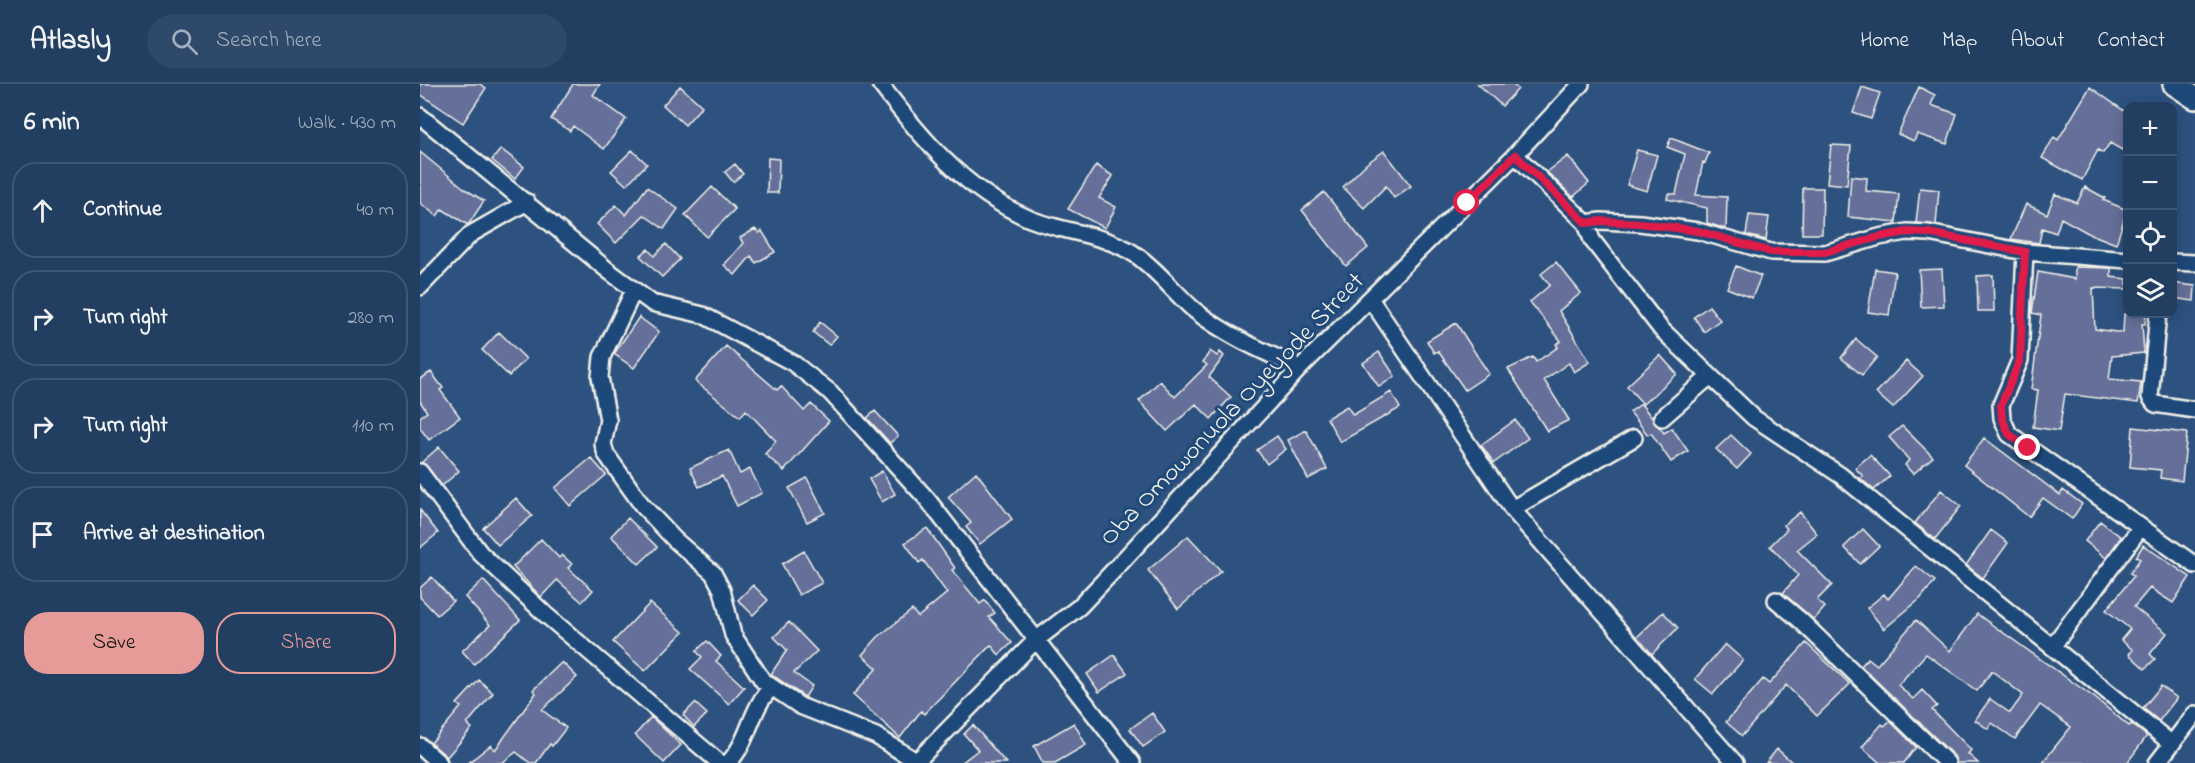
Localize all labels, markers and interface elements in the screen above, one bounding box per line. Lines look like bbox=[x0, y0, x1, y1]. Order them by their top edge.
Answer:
search box bbox=[147, 14, 567, 68]
text: Atlasly bbox=[30, 21, 111, 62]
icon: search bbox=[168, 25, 201, 58]
text: Search here bbox=[216, 25, 321, 57]
text: Home bbox=[1860, 26, 1909, 56]
text: Map bbox=[1942, 26, 1977, 56]
text: About bbox=[2010, 26, 2064, 56]
text: Contact bbox=[2097, 26, 2165, 56]
map controls bbox=[2123, 102, 2177, 318]
button: + bbox=[2123, 102, 2177, 156]
text: 6 min bbox=[24, 104, 80, 142]
text: Walk · 430 m bbox=[298, 109, 396, 138]
button: − bbox=[2123, 156, 2177, 210]
route start bbox=[1453, 189, 1479, 215]
icon: ahead bbox=[26, 194, 59, 227]
text: Continue bbox=[83, 194, 162, 226]
text: 40 m bbox=[357, 196, 394, 225]
button: locate bbox=[2123, 210, 2177, 264]
street label: Oba Omowonuola Oyeyode Street bbox=[1092, 264, 1375, 556]
button: layers bbox=[2123, 264, 2177, 318]
icon: right bbox=[26, 302, 59, 335]
text: Turn right bbox=[83, 302, 168, 334]
text: 280 m bbox=[347, 304, 394, 333]
icon: right bbox=[26, 410, 59, 443]
text: Turn right bbox=[83, 410, 168, 442]
text: 110 m bbox=[352, 412, 394, 441]
route end bbox=[2014, 434, 2040, 460]
icon: arrive bbox=[26, 518, 59, 551]
text: Arrive at destination bbox=[83, 518, 265, 550]
button: Save bbox=[24, 612, 204, 674]
button: Share bbox=[216, 612, 396, 674]

